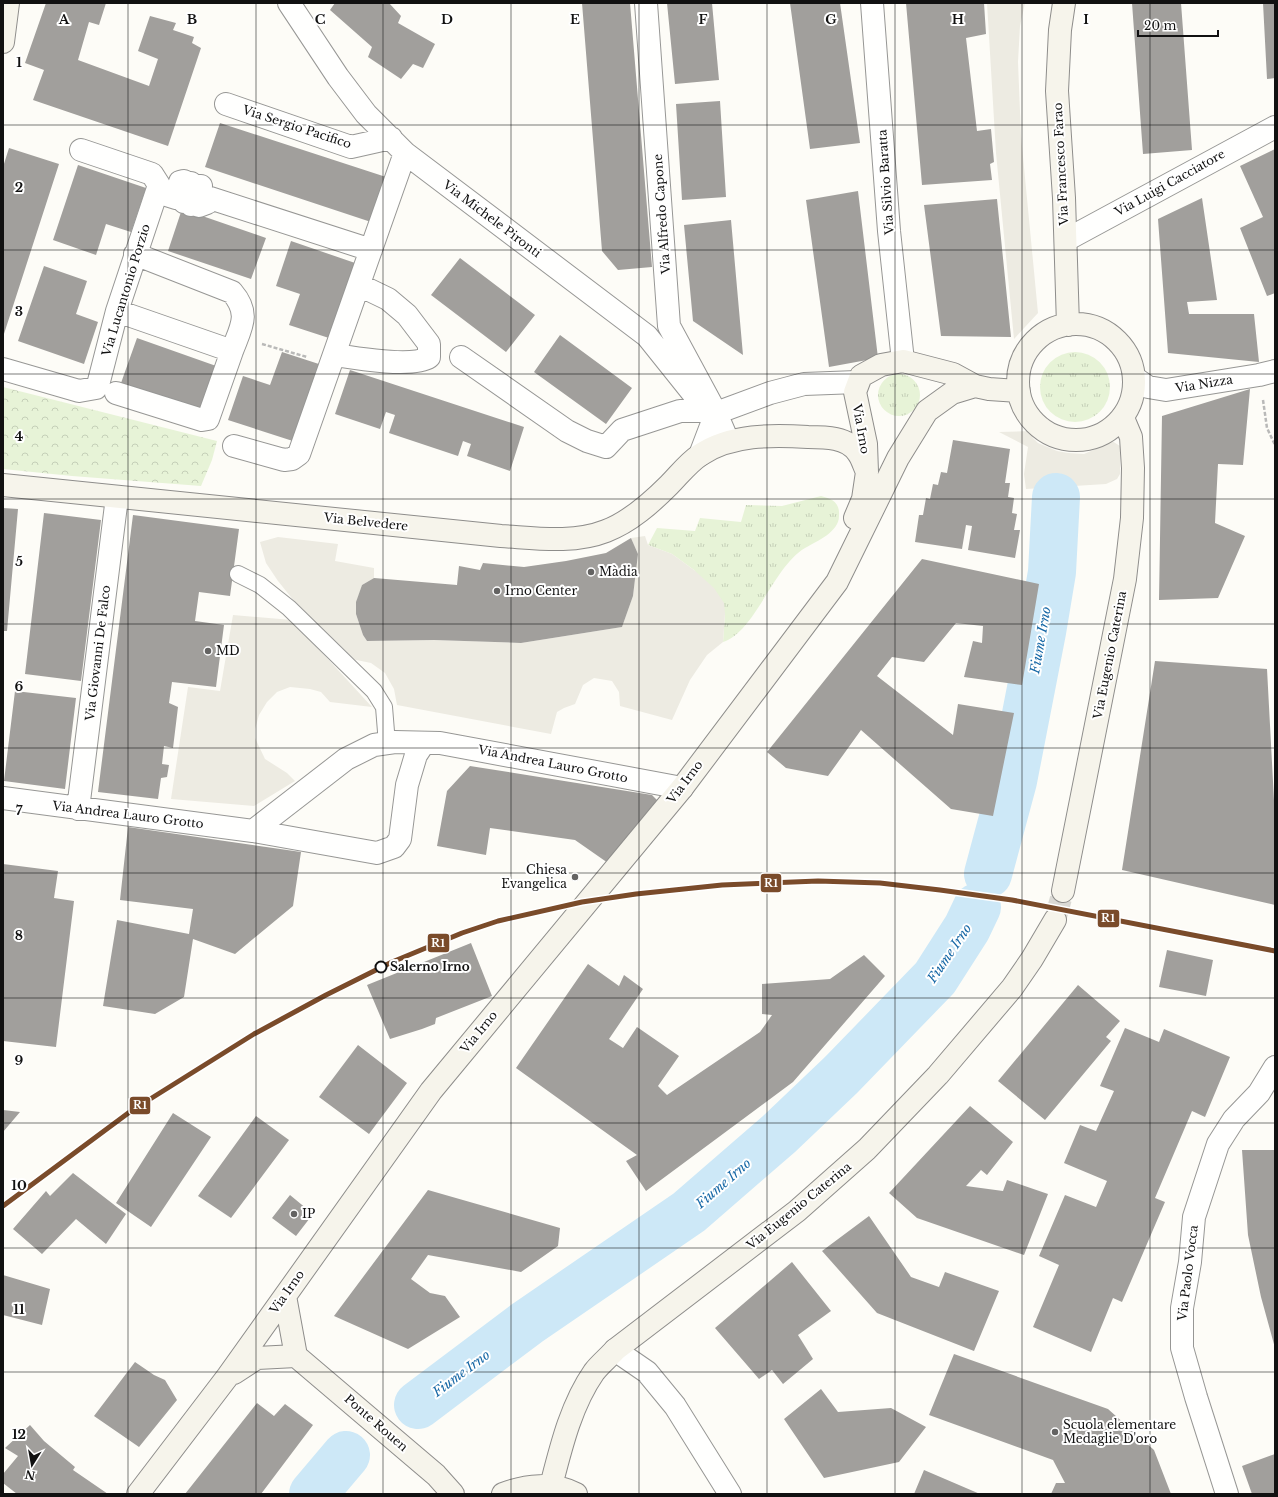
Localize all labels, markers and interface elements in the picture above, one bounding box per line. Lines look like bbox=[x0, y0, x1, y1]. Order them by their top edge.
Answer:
text: A bbox=[58, 11, 70, 28]
text: B bbox=[187, 11, 197, 28]
text: C bbox=[315, 11, 326, 28]
text: D bbox=[441, 11, 453, 28]
text: E bbox=[570, 11, 580, 28]
text: F bbox=[699, 11, 708, 28]
text: G bbox=[825, 11, 837, 28]
text: H bbox=[952, 11, 964, 28]
text: I bbox=[1083, 11, 1089, 28]
scale bar bbox=[1138, 12, 1218, 38]
text: 20 m bbox=[1144, 18, 1176, 33]
text: 1 bbox=[16, 54, 22, 71]
street label: Via Sergio Pacifico bbox=[240, 102, 354, 151]
street label: Via Francesco Farao bbox=[1050, 102, 1071, 227]
street label: Via Silvio Baratta bbox=[874, 128, 897, 236]
street label: Via Luigi Cacciatore bbox=[1111, 146, 1228, 220]
street label: Via Alfredo Capone bbox=[650, 153, 673, 276]
street label: Via Michele Pironti bbox=[439, 176, 544, 260]
text: 2 bbox=[15, 179, 23, 196]
street label: Via Lucantonio Porzio bbox=[98, 222, 153, 359]
text: 3 bbox=[15, 303, 23, 320]
street label: Via Nizza bbox=[1173, 371, 1234, 396]
street label: Via Irno bbox=[850, 402, 873, 455]
text: 4 bbox=[15, 428, 24, 445]
street label: Via Belvedere bbox=[322, 510, 409, 533]
text: 5 bbox=[15, 553, 23, 570]
place label: Màdia bbox=[599, 564, 638, 579]
marker: Màdia bbox=[586, 567, 596, 577]
place label: Irno Center bbox=[505, 583, 577, 598]
street label: Via Giovanni De Falco bbox=[82, 584, 113, 723]
marker: Irno Center bbox=[492, 586, 502, 596]
street label: Via Eugenio Caterina bbox=[1090, 589, 1129, 721]
water label: Fiume Irno bbox=[1026, 605, 1055, 676]
place label: MD bbox=[216, 643, 240, 658]
marker: MD bbox=[203, 646, 213, 656]
text: 6 bbox=[15, 678, 24, 695]
street label: Via Andrea Lauro Grotto bbox=[476, 741, 629, 785]
street label: Via Irno bbox=[663, 757, 706, 807]
street label: Via Andrea Lauro Grotto bbox=[51, 798, 205, 831]
text: 7 bbox=[16, 802, 23, 819]
place label: Chiesa Evangelica bbox=[501, 862, 567, 891]
marker: Chiesa Evangelica bbox=[570, 872, 580, 882]
line badge: R1 bbox=[760, 873, 782, 893]
text: R1 bbox=[764, 876, 778, 890]
line badge: R1 bbox=[1097, 909, 1120, 928]
text: R1 bbox=[1101, 911, 1115, 925]
water label: Fiume Irno bbox=[923, 920, 975, 987]
text: 8 bbox=[15, 927, 23, 944]
line badge: R1 bbox=[427, 933, 450, 953]
text: R1 bbox=[431, 936, 445, 950]
place label: Salerno Irno bbox=[390, 959, 470, 974]
marker: Salerno Irno bbox=[374, 960, 388, 974]
street label: Via Irno bbox=[456, 1007, 500, 1057]
text: 9 bbox=[15, 1052, 24, 1069]
line badge: R1 bbox=[129, 1096, 151, 1115]
text: R1 bbox=[133, 1098, 147, 1112]
water label: Fiume Irno bbox=[691, 1155, 755, 1213]
street label: Via Eugenio Caterina bbox=[743, 1159, 854, 1253]
text: 10 bbox=[11, 1177, 27, 1194]
place label: IP bbox=[302, 1206, 315, 1221]
marker: IP bbox=[289, 1209, 299, 1219]
street label: Via Paolo Vocca bbox=[1174, 1224, 1201, 1323]
street label: Via Irno bbox=[265, 1267, 307, 1317]
text: 11 bbox=[13, 1301, 25, 1318]
water label: Fiume Irno bbox=[428, 1346, 494, 1401]
street label: Ponte Rouen bbox=[342, 1391, 411, 1454]
place label: Scuola elementare Medaglie D'oro bbox=[1063, 1417, 1176, 1446]
text: 12 bbox=[12, 1426, 26, 1443]
marker: Scuola elementare Medaglie D'oro bbox=[1050, 1427, 1060, 1437]
north arrow bbox=[12, 1445, 52, 1485]
text: N bbox=[23, 1467, 37, 1483]

